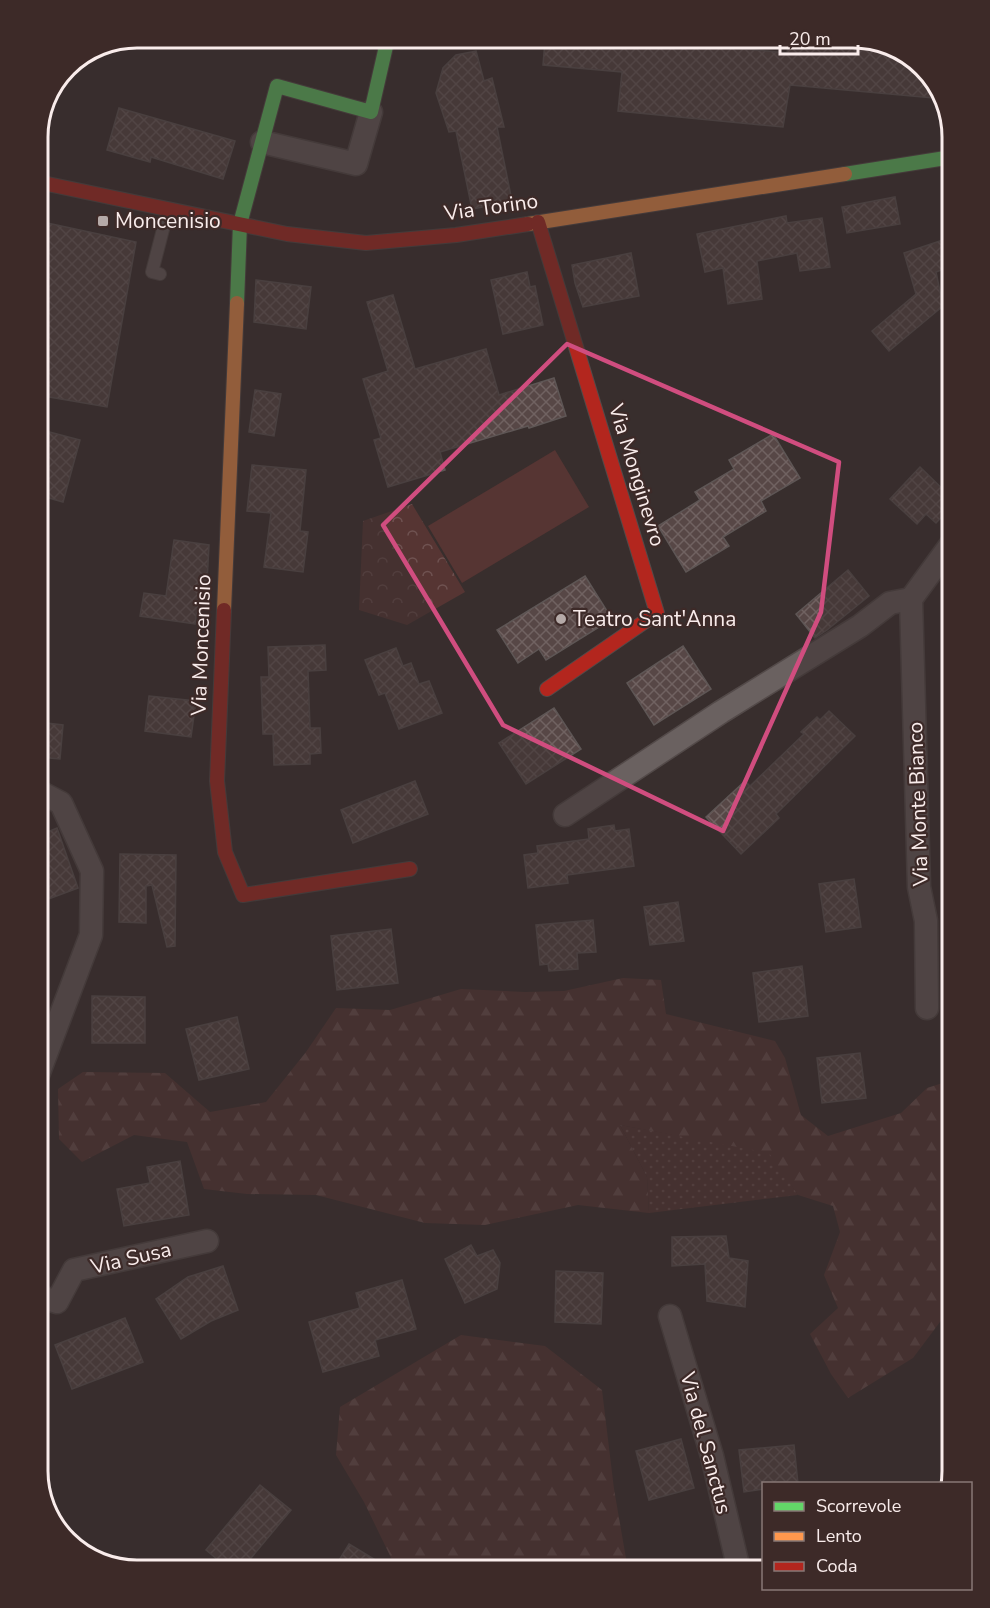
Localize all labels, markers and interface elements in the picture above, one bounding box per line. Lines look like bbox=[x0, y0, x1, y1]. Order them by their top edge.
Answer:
scale bar bbox=[780, 18, 858, 56]
text: 20 m bbox=[789, 27, 831, 51]
street label: Via Torino bbox=[441, 187, 540, 228]
place label: Moncenisio bbox=[115, 207, 221, 235]
marker: Moncenisio bbox=[96, 214, 110, 228]
street label: Via Monginevro bbox=[602, 399, 672, 550]
street label: Via Moncenisio bbox=[185, 574, 217, 717]
place label: Teatro Sant'Anna bbox=[573, 605, 736, 633]
marker: Teatro Sant'Anna bbox=[554, 612, 568, 626]
street label: Via Monte Bianco bbox=[901, 721, 935, 888]
street label: Via Susa bbox=[87, 1235, 174, 1281]
street label: Via del Sanctus bbox=[673, 1368, 738, 1517]
legend bbox=[762, 1482, 972, 1590]
text: Scorrevole bbox=[816, 1494, 901, 1518]
text: Lento bbox=[816, 1524, 862, 1548]
text: Coda bbox=[816, 1554, 858, 1578]

